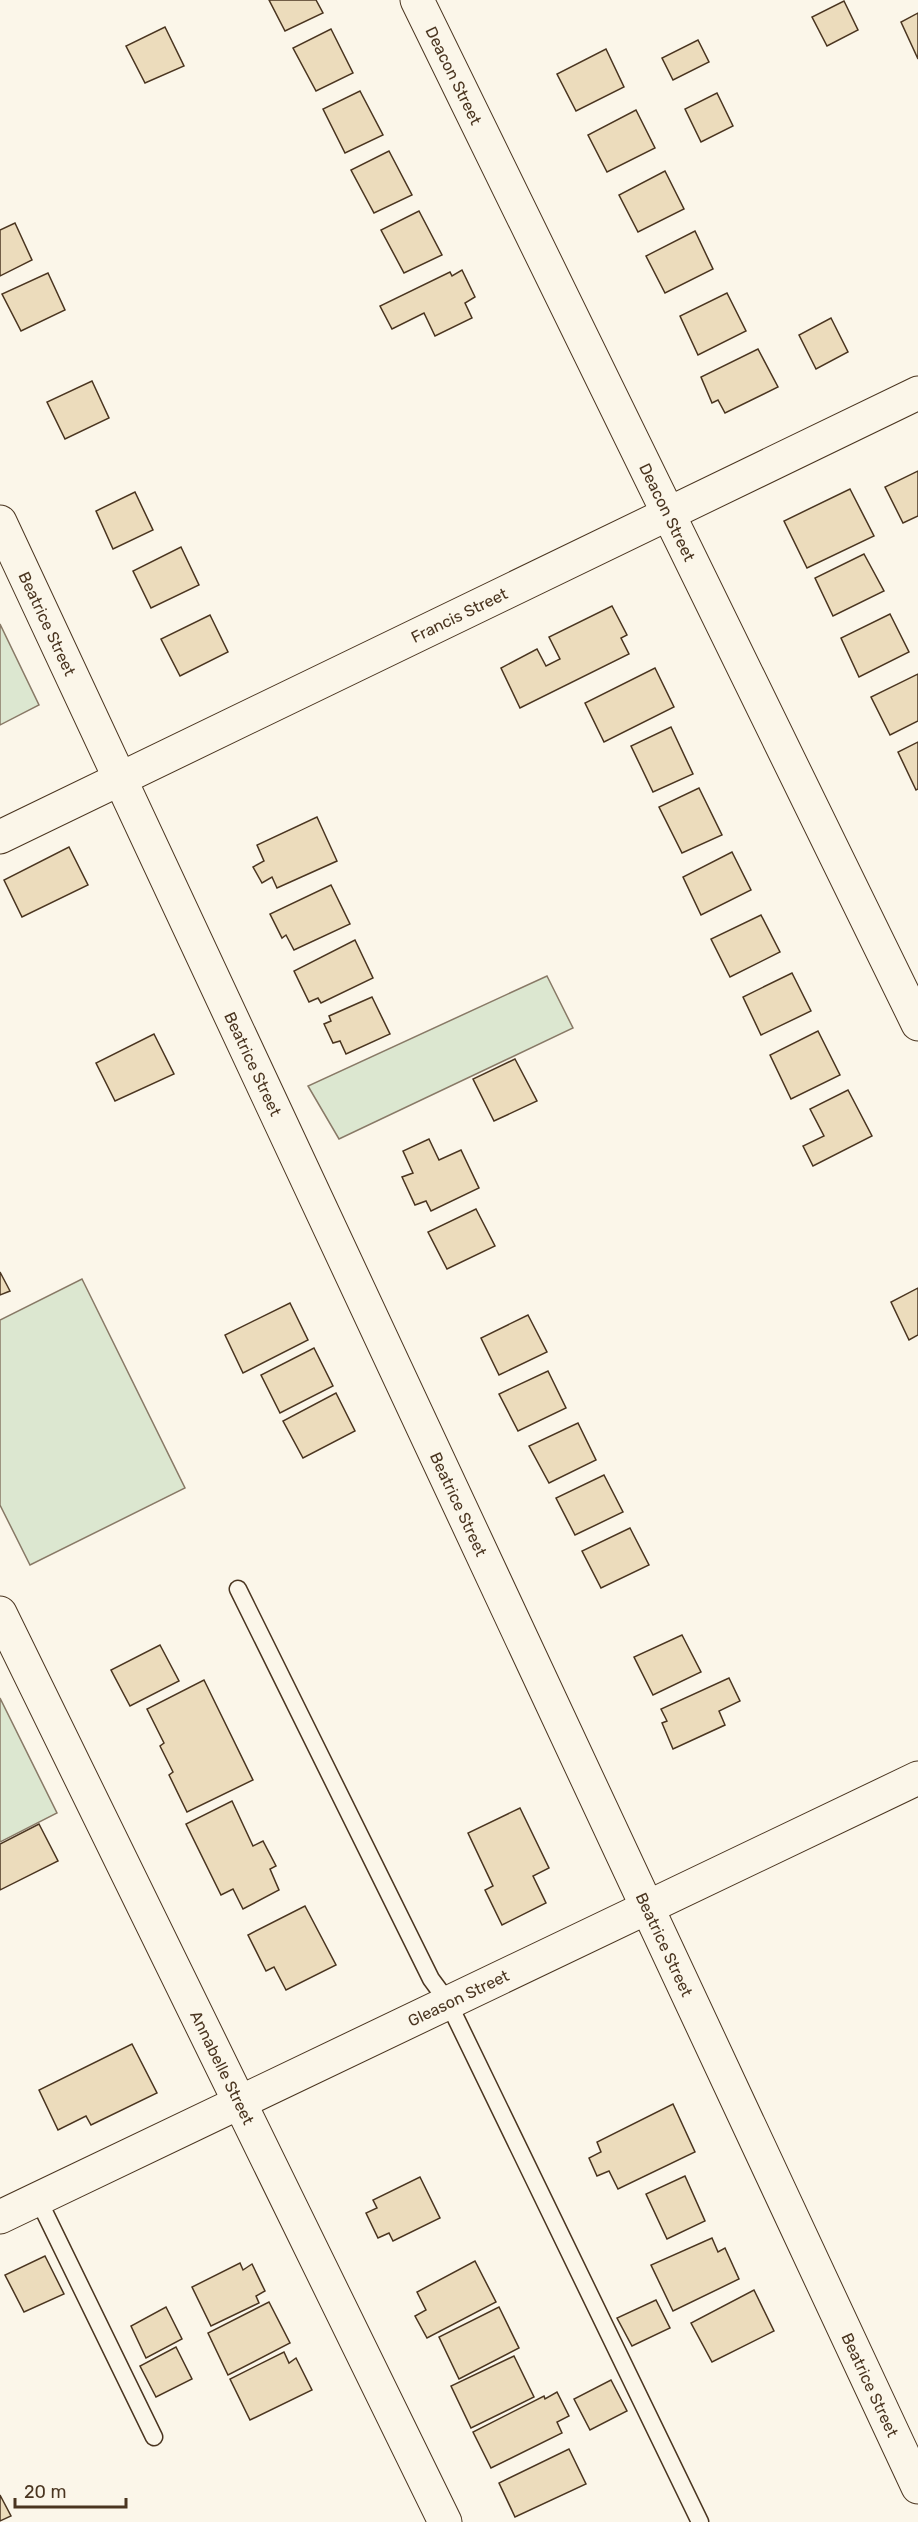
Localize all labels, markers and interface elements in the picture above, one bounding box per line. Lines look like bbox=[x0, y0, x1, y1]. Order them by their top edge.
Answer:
street label: Deacon Street bbox=[421, 24, 485, 128]
street label: Deacon Street bbox=[635, 460, 699, 564]
street label: Beatrice Street bbox=[14, 569, 79, 679]
street label: Francis Street bbox=[408, 584, 511, 647]
street label: Beatrice Street bbox=[220, 1009, 285, 1119]
street label: Beatrice Street bbox=[426, 1449, 491, 1559]
street label: Beatrice Street bbox=[632, 1890, 697, 2000]
street label: Gleason Street bbox=[405, 1966, 512, 2031]
street label: Annabelle Street bbox=[186, 2008, 258, 2128]
street label: Beatrice Street bbox=[837, 2330, 902, 2440]
scale bar bbox=[15, 2471, 126, 2509]
text: 20 m bbox=[24, 2481, 66, 2503]

